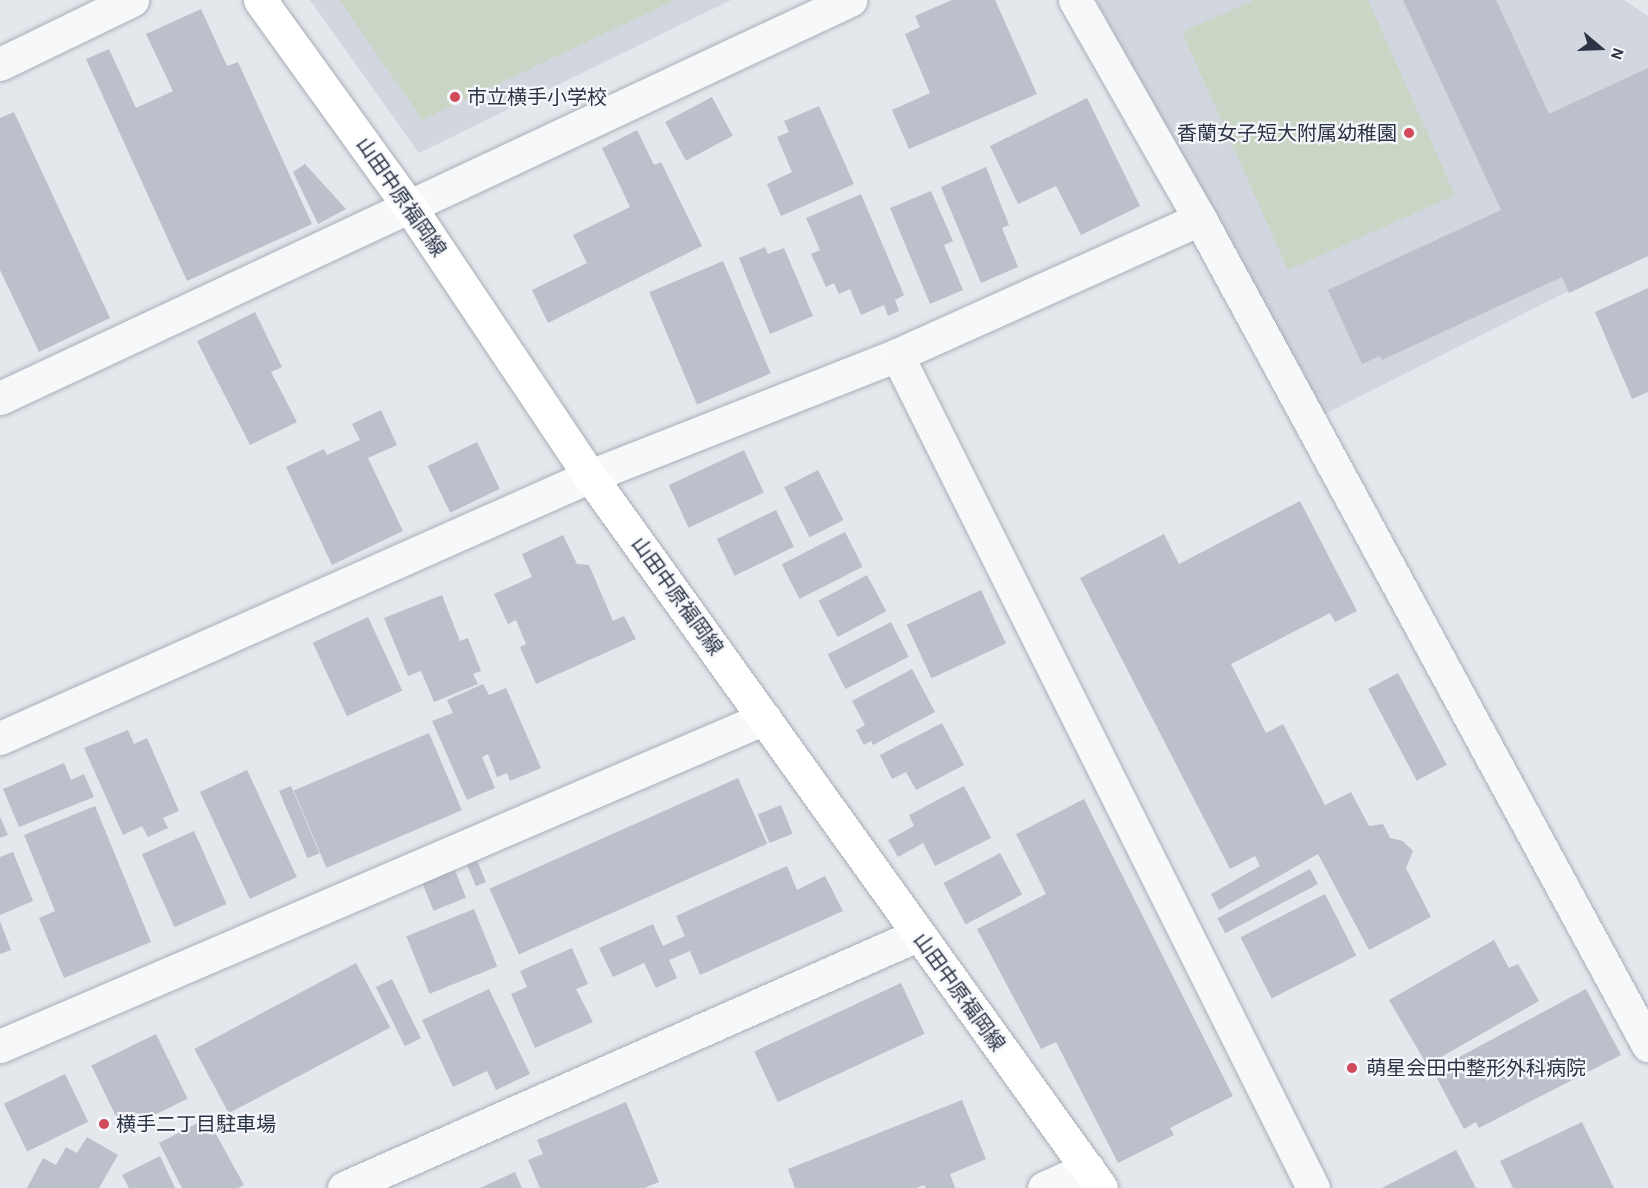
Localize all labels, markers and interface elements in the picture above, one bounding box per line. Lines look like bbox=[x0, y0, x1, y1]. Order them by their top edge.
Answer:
north arrow bbox=[1570, 18, 1630, 78]
text: N bbox=[1607, 45, 1628, 63]
place label: 市立横手小学校 bbox=[467, 85, 607, 109]
marker: 市立横手小学校 bbox=[448, 90, 462, 104]
place label: 香蘭女子短大附属幼稚園 bbox=[1177, 121, 1397, 145]
marker: 香蘭女子短大附属幼稚園 bbox=[1402, 126, 1416, 140]
street label: 山田中原福岡線 bbox=[351, 133, 451, 261]
street label: 山田中原福岡線 bbox=[626, 532, 728, 660]
street label: 山田中原福岡線 bbox=[908, 928, 1010, 1056]
place label: 萌星会田中整形外科病院 bbox=[1366, 1056, 1586, 1080]
marker: 萌星会田中整形外科病院 bbox=[1343, 1059, 1361, 1077]
place label: 横手二丁目駐車場 bbox=[116, 1112, 276, 1136]
marker: 横手二丁目駐車場 bbox=[97, 1117, 111, 1131]

